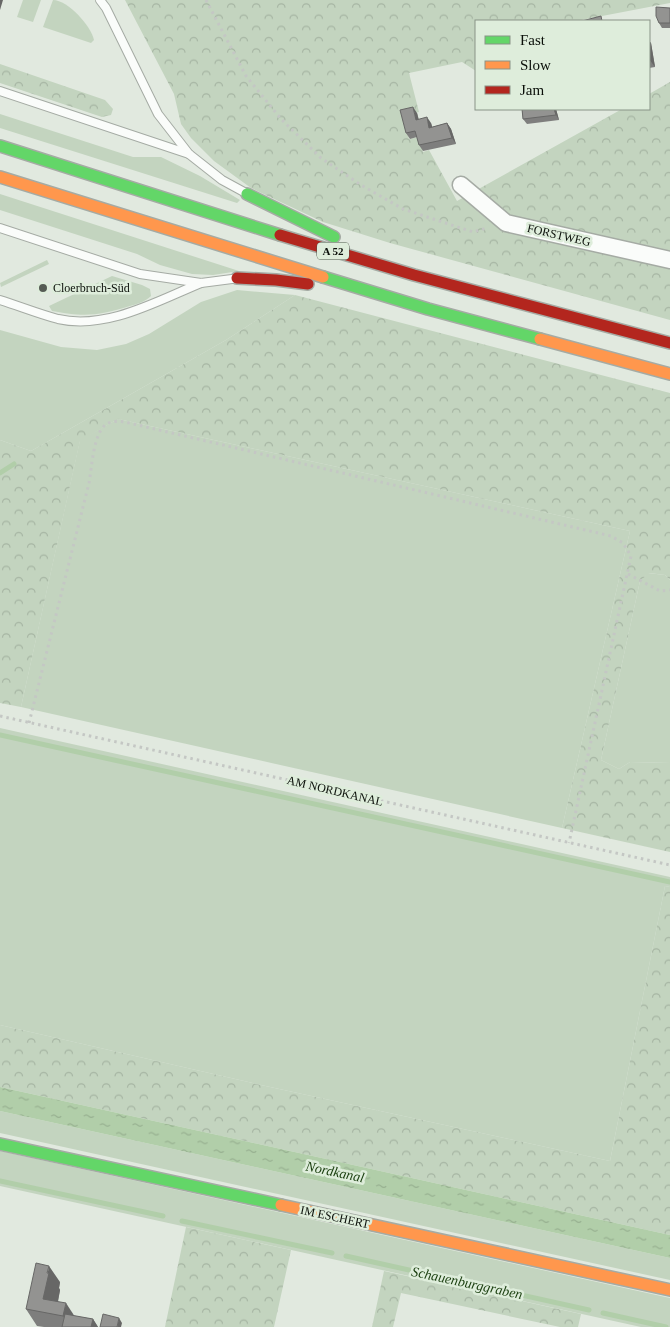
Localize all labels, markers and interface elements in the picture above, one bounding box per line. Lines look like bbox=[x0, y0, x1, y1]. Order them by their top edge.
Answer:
legend bbox=[475, 20, 650, 110]
text: Fast bbox=[520, 32, 546, 48]
text: Slow bbox=[520, 57, 551, 73]
text: Jam bbox=[520, 82, 544, 98]
street label: FORSTWEG bbox=[526, 221, 592, 249]
road number: A 52 bbox=[317, 242, 349, 260]
place label: Cloerbruch-Süd bbox=[53, 281, 130, 295]
marker: Cloerbruch-Süd bbox=[37, 282, 49, 294]
street label: AM NORDKANAL bbox=[286, 773, 384, 809]
water label: Nordkanal bbox=[303, 1158, 366, 1186]
street label: IM ESCHERT bbox=[299, 1203, 371, 1231]
water label: Schauenburggraben bbox=[410, 1264, 524, 1302]

